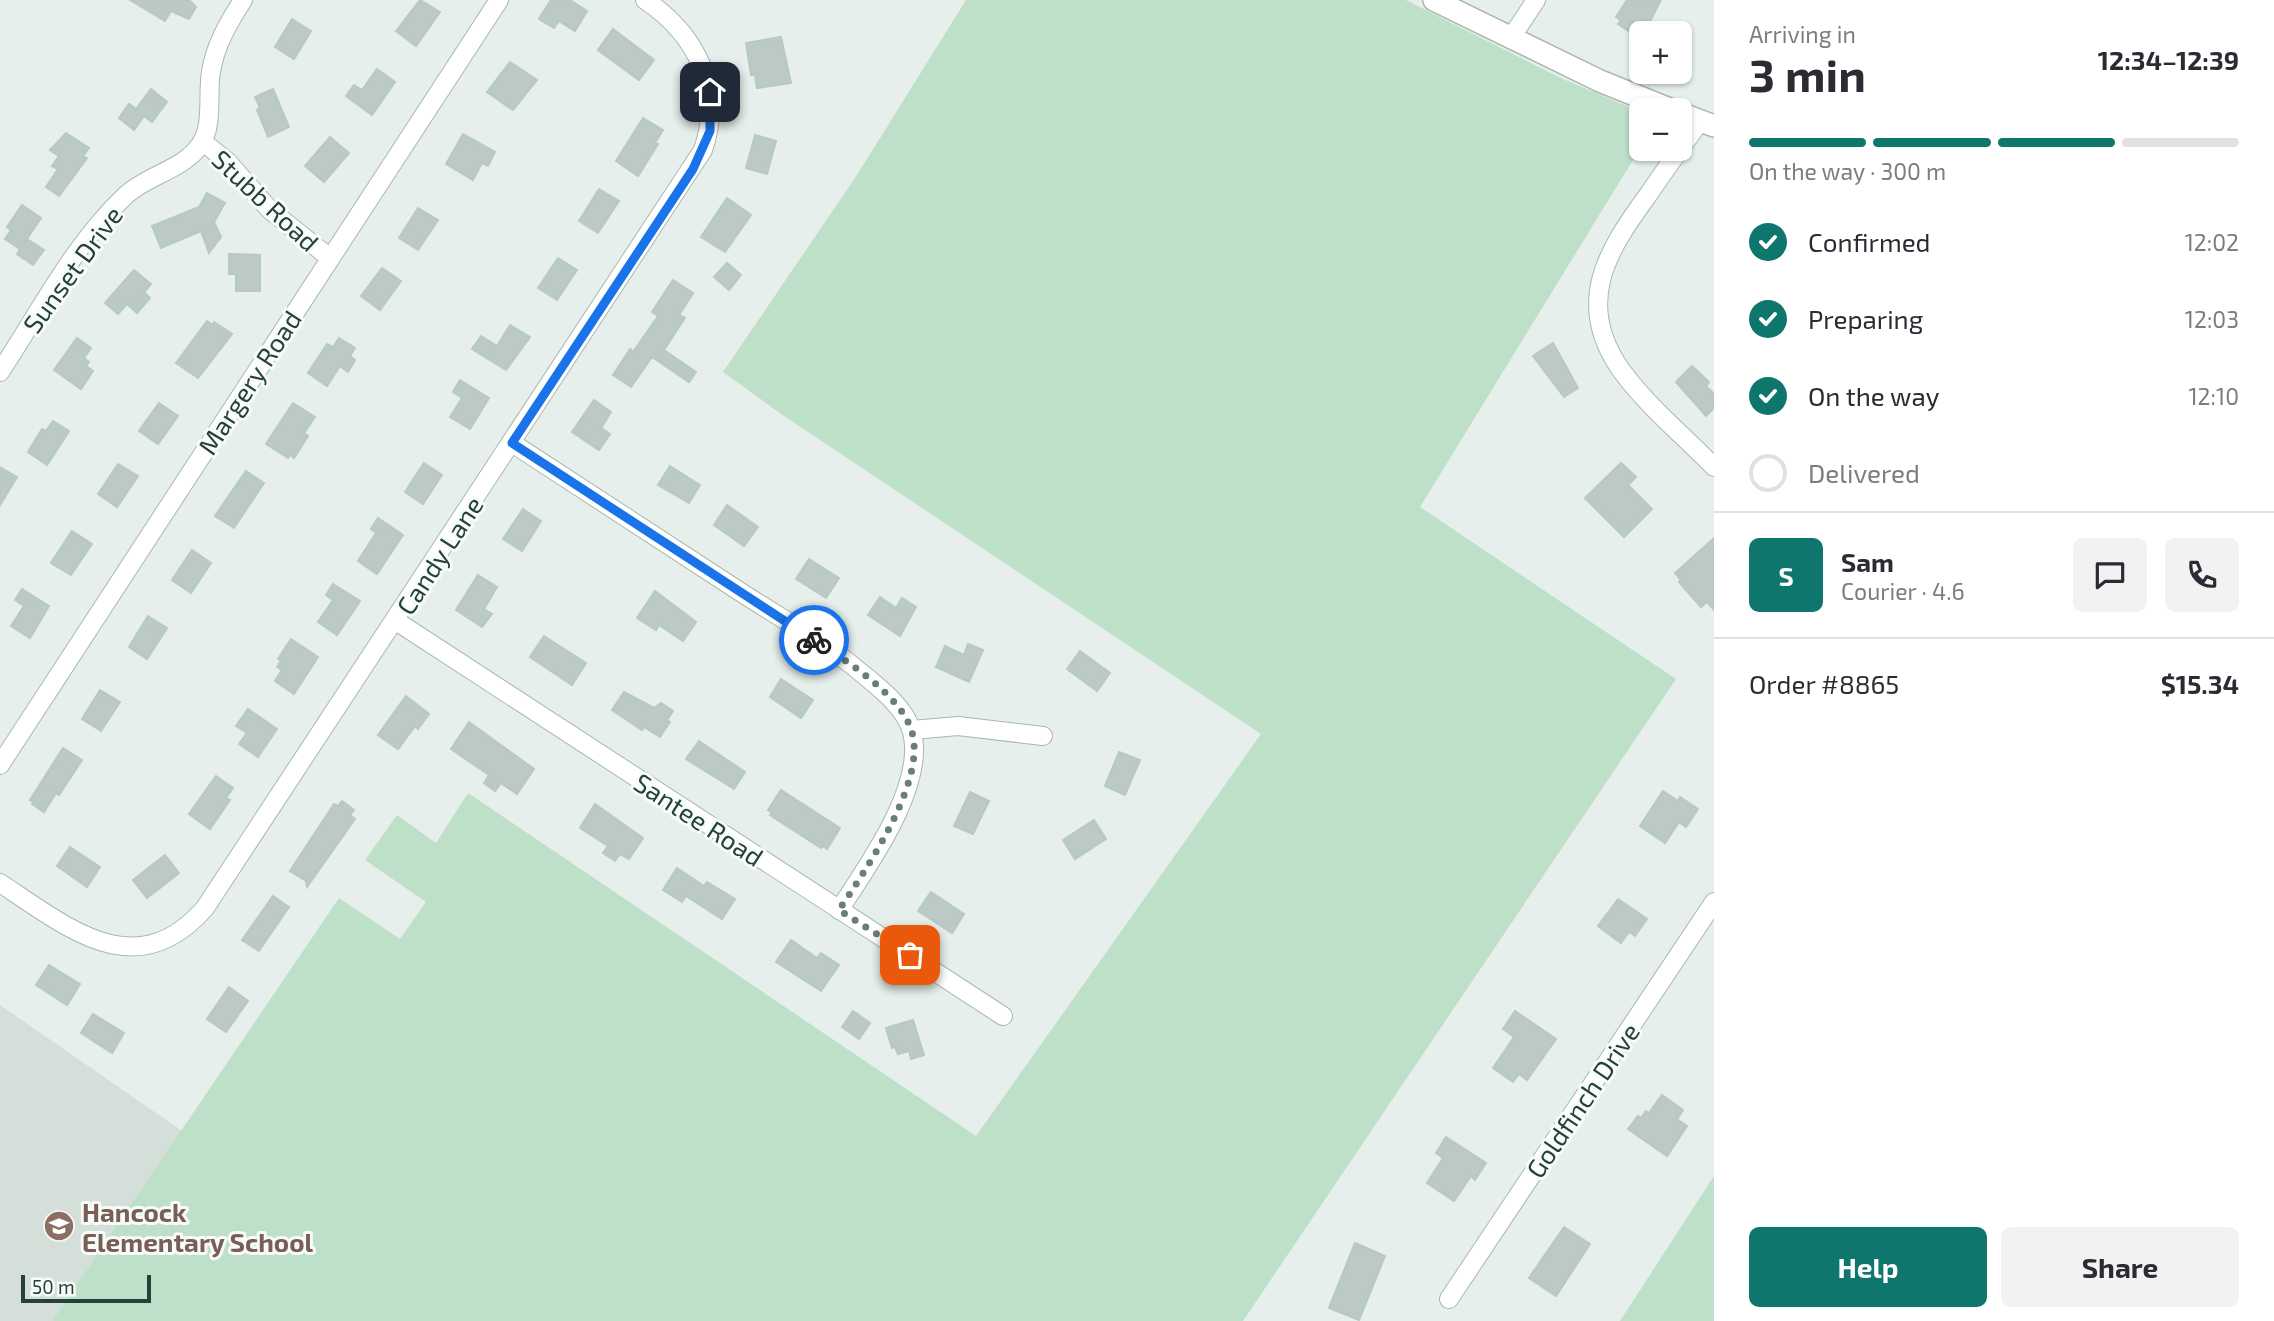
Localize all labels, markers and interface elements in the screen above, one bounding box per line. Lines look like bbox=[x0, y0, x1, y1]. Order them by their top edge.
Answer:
text: Arriving in bbox=[1749, 20, 1856, 48]
map controls bbox=[1629, 21, 1692, 161]
button: + bbox=[1629, 21, 1692, 84]
text: 12:34–12:39 bbox=[2098, 44, 2239, 75]
text: 3 min bbox=[1749, 46, 1866, 101]
pin bbox=[680, 62, 740, 122]
icon: home bbox=[691, 73, 729, 111]
button: − bbox=[1629, 98, 1692, 161]
street label: Stubb Road bbox=[206, 143, 326, 257]
text: On the way · 300 m bbox=[1749, 157, 1946, 185]
street label: Sunset Drive bbox=[16, 200, 128, 338]
icon: check bbox=[1749, 223, 1787, 261]
text: Confirmed bbox=[1808, 226, 1931, 257]
text: 12:02 bbox=[2185, 228, 2239, 256]
icon: check bbox=[1749, 300, 1787, 338]
text: Preparing bbox=[1808, 303, 1923, 334]
street label: Margery Road bbox=[191, 304, 307, 460]
text: 12:03 bbox=[2185, 305, 2239, 333]
icon: check bbox=[1749, 377, 1787, 415]
text: On the way bbox=[1808, 380, 1939, 411]
text: 12:10 bbox=[2188, 382, 2239, 410]
text: Delivered bbox=[1808, 457, 1920, 488]
street label: Candy Lane bbox=[389, 490, 489, 620]
button: chat bbox=[2073, 538, 2147, 612]
button: phone bbox=[2165, 538, 2239, 612]
text: Sam bbox=[1841, 546, 1894, 577]
text: S bbox=[1778, 560, 1794, 591]
text: Courier · 4.6 bbox=[1841, 577, 1965, 605]
courier bbox=[779, 605, 849, 675]
icon: bike bbox=[795, 621, 833, 659]
text: Order #8865 bbox=[1749, 668, 1899, 699]
text: $15.34 bbox=[2161, 668, 2239, 699]
street label: Santee Road bbox=[629, 766, 769, 872]
pin bbox=[880, 925, 940, 985]
icon: bag bbox=[891, 936, 929, 974]
street label: Goldfinch Drive bbox=[1519, 1017, 1645, 1183]
place label: Hancock Elementary School bbox=[82, 1196, 314, 1258]
school or university icon: Hancock Elementary School bbox=[42, 1209, 76, 1243]
button: Help bbox=[1749, 1227, 1987, 1307]
button: Share bbox=[2001, 1227, 2239, 1307]
scale bar bbox=[21, 1272, 150, 1304]
text: 50 m bbox=[32, 1275, 75, 1298]

